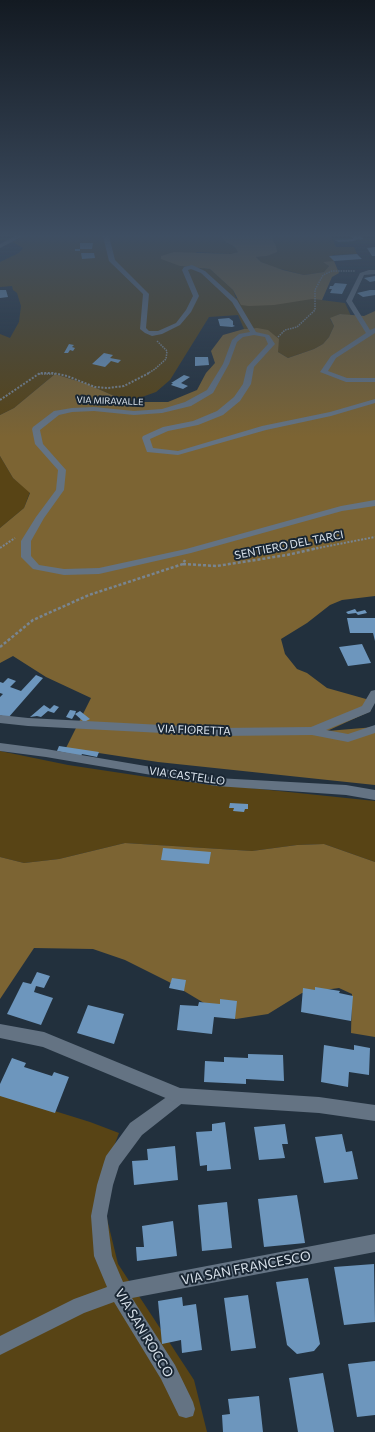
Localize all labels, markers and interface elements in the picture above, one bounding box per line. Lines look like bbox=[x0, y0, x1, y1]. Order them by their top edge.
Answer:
street label: VIA MIRAVALLE bbox=[76, 394, 144, 408]
street label: SENTIERO DEL TARCI bbox=[233, 528, 345, 562]
street label: VIA FIORETTA bbox=[157, 722, 231, 738]
street label: VIA CASTELLO bbox=[148, 764, 226, 788]
street label: VIA SAN FRANCESCO bbox=[180, 1248, 312, 1288]
street label: VIA SAN ROCCO bbox=[111, 1286, 177, 1380]

